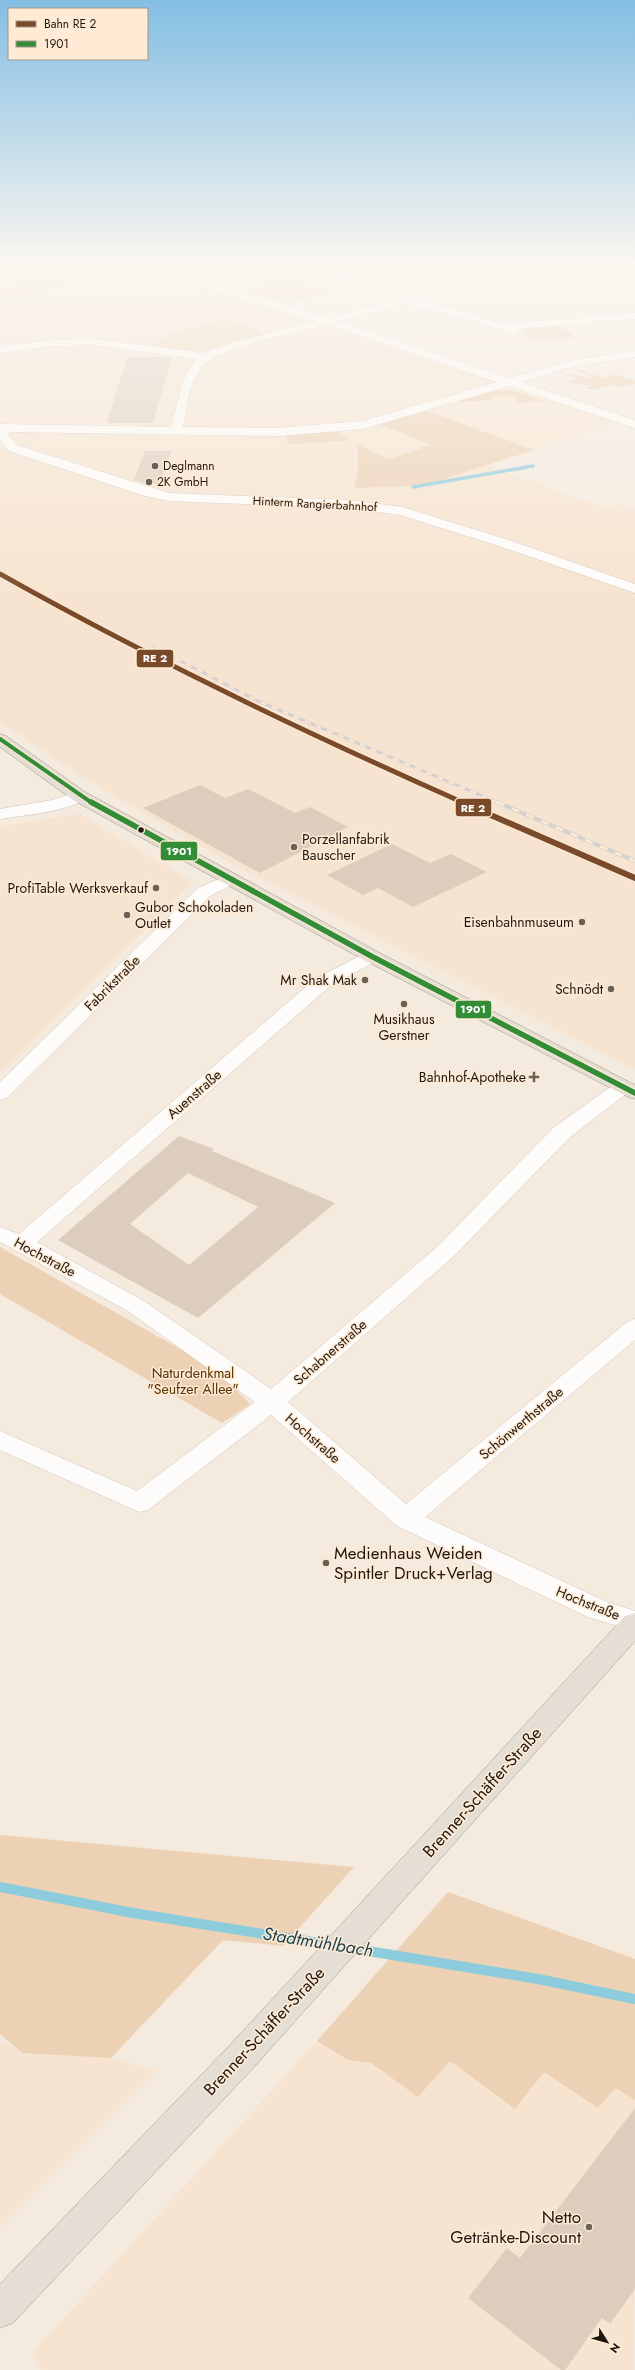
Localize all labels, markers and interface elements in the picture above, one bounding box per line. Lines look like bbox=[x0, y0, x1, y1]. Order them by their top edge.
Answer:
legend bbox=[8, 8, 148, 60]
text: Bahn RE 2 bbox=[44, 15, 97, 33]
text: 1901 bbox=[44, 35, 69, 53]
place label: Deglmann bbox=[163, 457, 215, 475]
marker: Deglmann bbox=[150, 461, 160, 471]
place label: 2K GmbH bbox=[157, 473, 208, 491]
marker: 2K GmbH bbox=[144, 477, 154, 487]
street label: Hinterm Rangierbahnhof bbox=[252, 492, 378, 516]
line badge: RE 2 bbox=[136, 649, 174, 668]
text: RE 2 bbox=[143, 650, 167, 666]
line badge: RE 2 bbox=[455, 798, 492, 817]
text: RE 2 bbox=[461, 800, 485, 816]
unlabelled marker bbox=[136, 825, 146, 835]
place label: Porzellanfabrik Bauscher bbox=[302, 829, 390, 865]
line badge: 1901 bbox=[160, 841, 198, 861]
marker: Porzellanfabrik Bauscher bbox=[289, 842, 299, 852]
text: 1901 bbox=[166, 843, 192, 859]
place label: ProfiTable Werksverkauf bbox=[8, 878, 149, 898]
marker: ProfiTable Werksverkauf bbox=[151, 883, 161, 893]
place label: Gubor Schokoladen Outlet bbox=[135, 897, 253, 933]
marker: Gubor Schokoladen Outlet bbox=[122, 910, 132, 920]
place label: Eisenbahnmuseum bbox=[464, 912, 574, 932]
marker: Eisenbahnmuseum bbox=[577, 917, 587, 927]
street label: Fabrikstraße bbox=[80, 951, 144, 1015]
place label: Mr Shak Mak bbox=[280, 970, 358, 990]
marker: Mr Shak Mak bbox=[360, 975, 370, 985]
place label: Schnödt bbox=[555, 979, 604, 999]
marker: Schnödt bbox=[606, 984, 616, 994]
marker: Musikhaus Gerstner bbox=[399, 999, 409, 1009]
line badge: 1901 bbox=[455, 1000, 492, 1019]
text: 1901 bbox=[460, 1001, 486, 1017]
place label: Musikhaus Gerstner bbox=[373, 1009, 435, 1045]
street label: Auenstraße bbox=[162, 1065, 226, 1123]
place label: Bahnhof-Apotheke bbox=[419, 1067, 526, 1087]
marker: Bahnhof-Apotheke bbox=[529, 1072, 539, 1082]
street label: Hochstraße bbox=[11, 1232, 79, 1282]
street label: Schabnerstraße bbox=[289, 1314, 371, 1390]
park label: Naturdenkmal "Seufzer Allee" bbox=[147, 1363, 239, 1399]
street label: Schönwerthstraße bbox=[475, 1382, 567, 1464]
street label: Hochstraße bbox=[281, 1408, 345, 1468]
place label: Medienhaus Weiden Spintler Druck+Verlag bbox=[334, 1541, 493, 1585]
marker: Medienhaus Weiden Spintler Druck+Verlag bbox=[321, 1558, 331, 1568]
street label: Hochstraße bbox=[553, 1581, 623, 1625]
street label: Brenner-Schäffer-Straße bbox=[417, 1721, 547, 1862]
water label: Stadtmühlbach bbox=[261, 1920, 375, 1964]
street label: Brenner-Schäffer-Straße bbox=[198, 1961, 330, 2101]
place label: Netto Getränke-Discount bbox=[450, 2205, 581, 2249]
marker: Netto Getränke-Discount bbox=[584, 2222, 594, 2232]
north arrow bbox=[587, 2322, 627, 2362]
text: N bbox=[606, 2340, 624, 2356]

